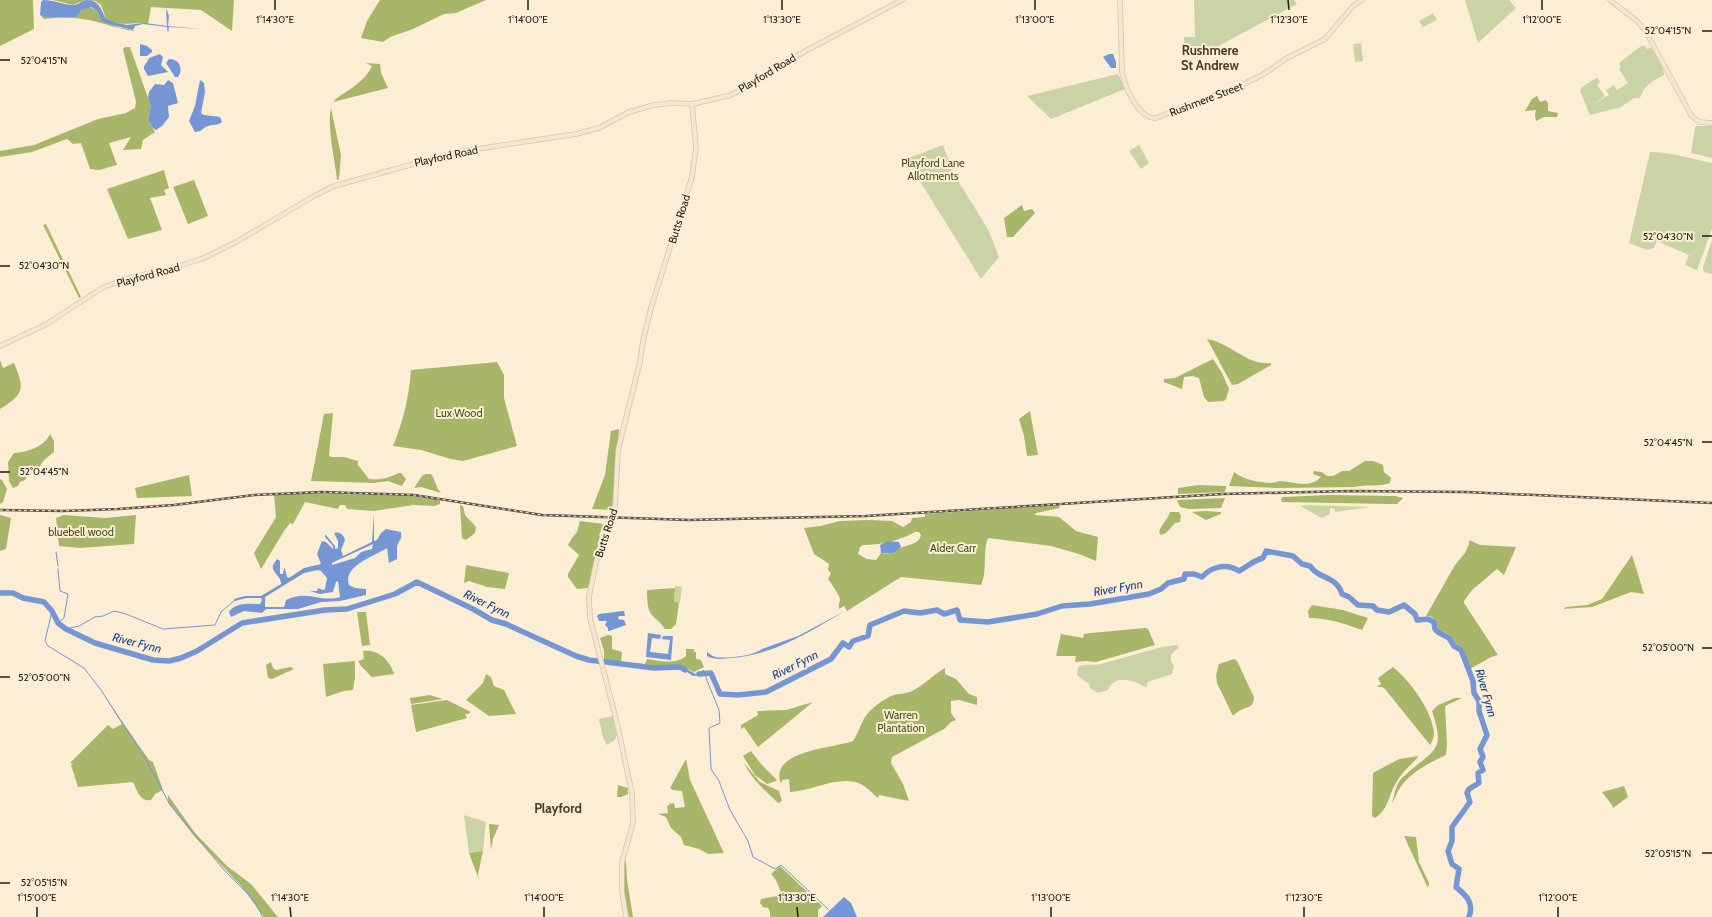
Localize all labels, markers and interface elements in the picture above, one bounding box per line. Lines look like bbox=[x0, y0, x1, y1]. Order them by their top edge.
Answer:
text: 1°14'30"E bbox=[256, 13, 294, 26]
text: 1°14'00"E bbox=[508, 13, 548, 26]
text: 1°13'30"E bbox=[763, 13, 801, 26]
text: 1°13'00"E bbox=[1015, 13, 1055, 26]
text: 1°12'30"E bbox=[1270, 13, 1308, 26]
text: 1°12'00"E bbox=[1522, 13, 1562, 26]
text: 52°04'15"N bbox=[1645, 24, 1691, 37]
district label: Rushmere St Andrew bbox=[1181, 42, 1239, 73]
street label: Playford Road bbox=[736, 50, 798, 96]
text: 52°04'15"N bbox=[21, 54, 67, 67]
street label: Rushmere Street bbox=[1167, 78, 1245, 119]
street label: Playford Road bbox=[413, 142, 479, 170]
park label: Playford Lane Allotments bbox=[901, 156, 965, 183]
street label: Butts Road bbox=[665, 193, 693, 245]
text: 52°04'30"N bbox=[1643, 230, 1693, 243]
text: 52°04'30"N bbox=[19, 259, 69, 272]
street label: Playford Road bbox=[115, 260, 181, 290]
park label: Lux Wood bbox=[435, 406, 483, 420]
text: 52°04'45"N bbox=[1643, 436, 1693, 449]
text: 52°04'45"N bbox=[19, 465, 69, 478]
street label: Butts Road bbox=[592, 507, 620, 559]
park label: bluebell wood bbox=[48, 525, 114, 539]
park label: Alder Carr bbox=[930, 541, 976, 555]
water label: River Fynn bbox=[1092, 576, 1144, 599]
water label: River Fynn bbox=[462, 586, 513, 621]
water label: River Fynn bbox=[111, 629, 163, 656]
text: 52°05'00"N bbox=[1642, 641, 1694, 654]
water label: River Fynn bbox=[769, 647, 820, 683]
water label: River Fynn bbox=[1472, 667, 1501, 719]
text: 52°05'00"N bbox=[18, 671, 70, 684]
park label: Warren Plantation bbox=[877, 708, 925, 735]
district label: Playford bbox=[534, 800, 582, 816]
text: 52°05'15"N bbox=[1645, 847, 1691, 860]
text: 52°05'15"N bbox=[21, 876, 67, 889]
text: 1°15'00"E bbox=[17, 891, 57, 904]
text: 1°14'30"E bbox=[271, 891, 309, 904]
text: 1°14'00"E bbox=[524, 891, 564, 904]
text: 1°13'30"E bbox=[778, 891, 816, 904]
text: 1°13'00"E bbox=[1031, 891, 1071, 904]
text: 1°12'30"E bbox=[1285, 891, 1323, 904]
text: 1°12'00"E bbox=[1538, 891, 1578, 904]

